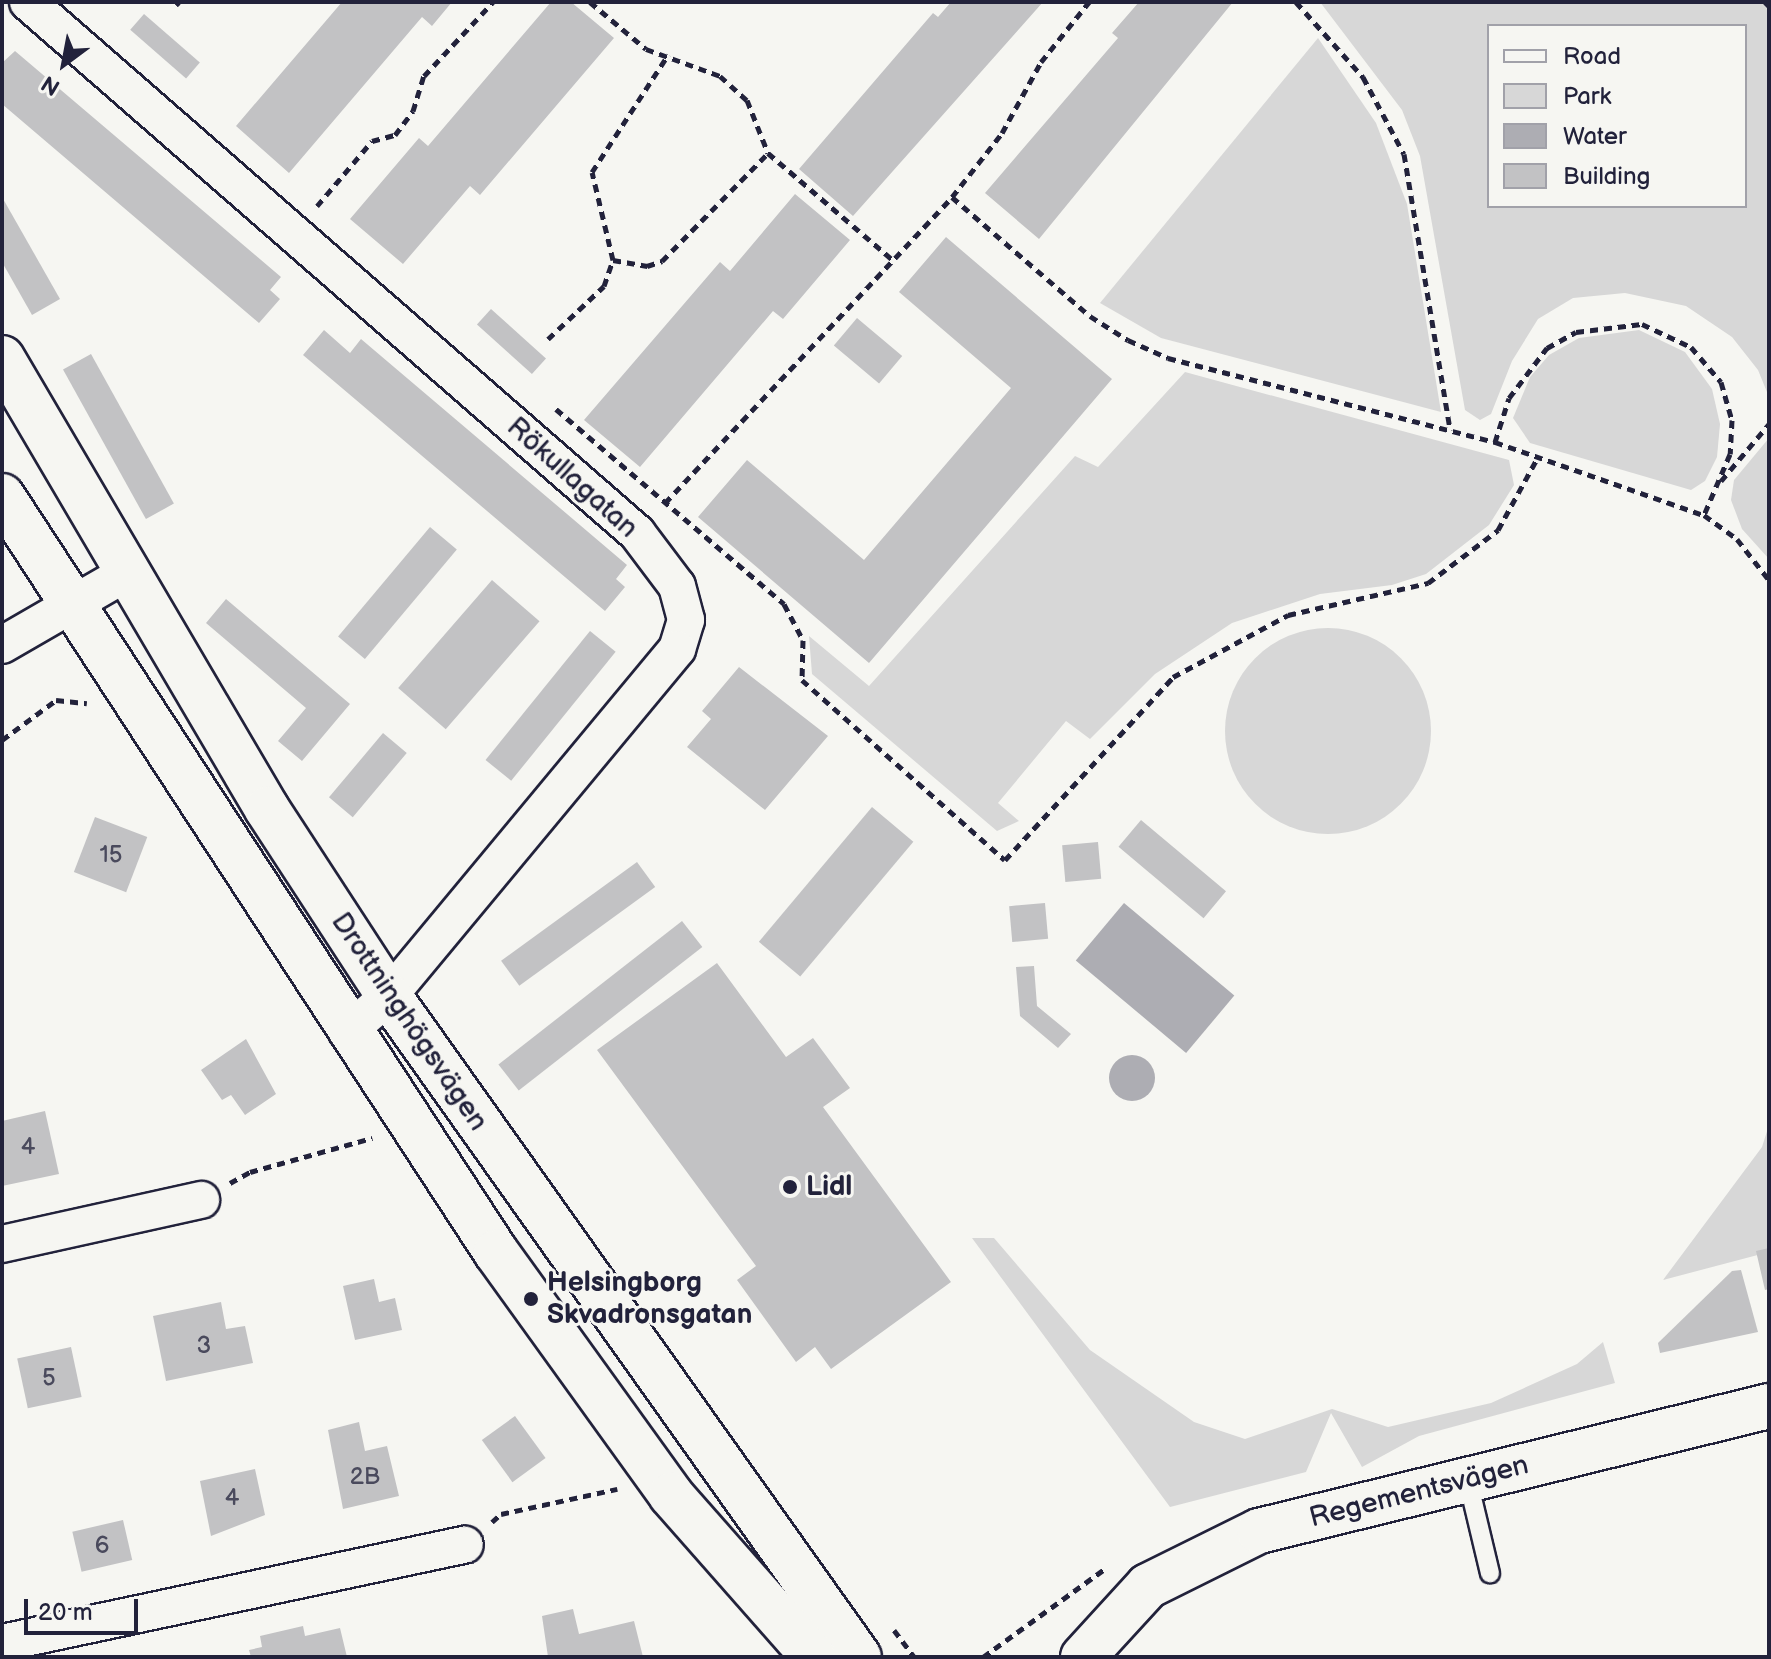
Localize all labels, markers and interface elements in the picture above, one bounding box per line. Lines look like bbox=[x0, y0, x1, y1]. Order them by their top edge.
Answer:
north arrow bbox=[24, 24, 104, 104]
legend bbox=[1487, 24, 1747, 208]
text: Road bbox=[1563, 42, 1621, 71]
text: N bbox=[37, 69, 65, 101]
text: Park bbox=[1563, 82, 1611, 111]
text: Water bbox=[1563, 122, 1627, 151]
text: Building bbox=[1563, 162, 1650, 191]
street label: Rökullagatan bbox=[500, 411, 644, 545]
house number: 15 bbox=[99, 841, 123, 869]
street label: Drottninghögsvägen bbox=[324, 907, 494, 1137]
house number: 4 bbox=[21, 1133, 35, 1161]
place label: Lidl bbox=[806, 1170, 852, 1204]
marker: Lidl bbox=[781, 1178, 799, 1196]
place label: Helsingborg Skvadronsgatan bbox=[547, 1266, 752, 1332]
marker: Helsingborg Skvadronsgatan bbox=[522, 1290, 540, 1308]
house number: 3 bbox=[197, 1332, 211, 1360]
house number: 5 bbox=[42, 1364, 56, 1392]
street label: Regementsvägen bbox=[1306, 1449, 1532, 1535]
house number: 2B bbox=[350, 1463, 380, 1491]
house number: 4 bbox=[225, 1484, 239, 1512]
house number: 6 bbox=[95, 1532, 109, 1560]
scale bar bbox=[28, 1583, 142, 1633]
text: 20 m bbox=[38, 1598, 93, 1627]

